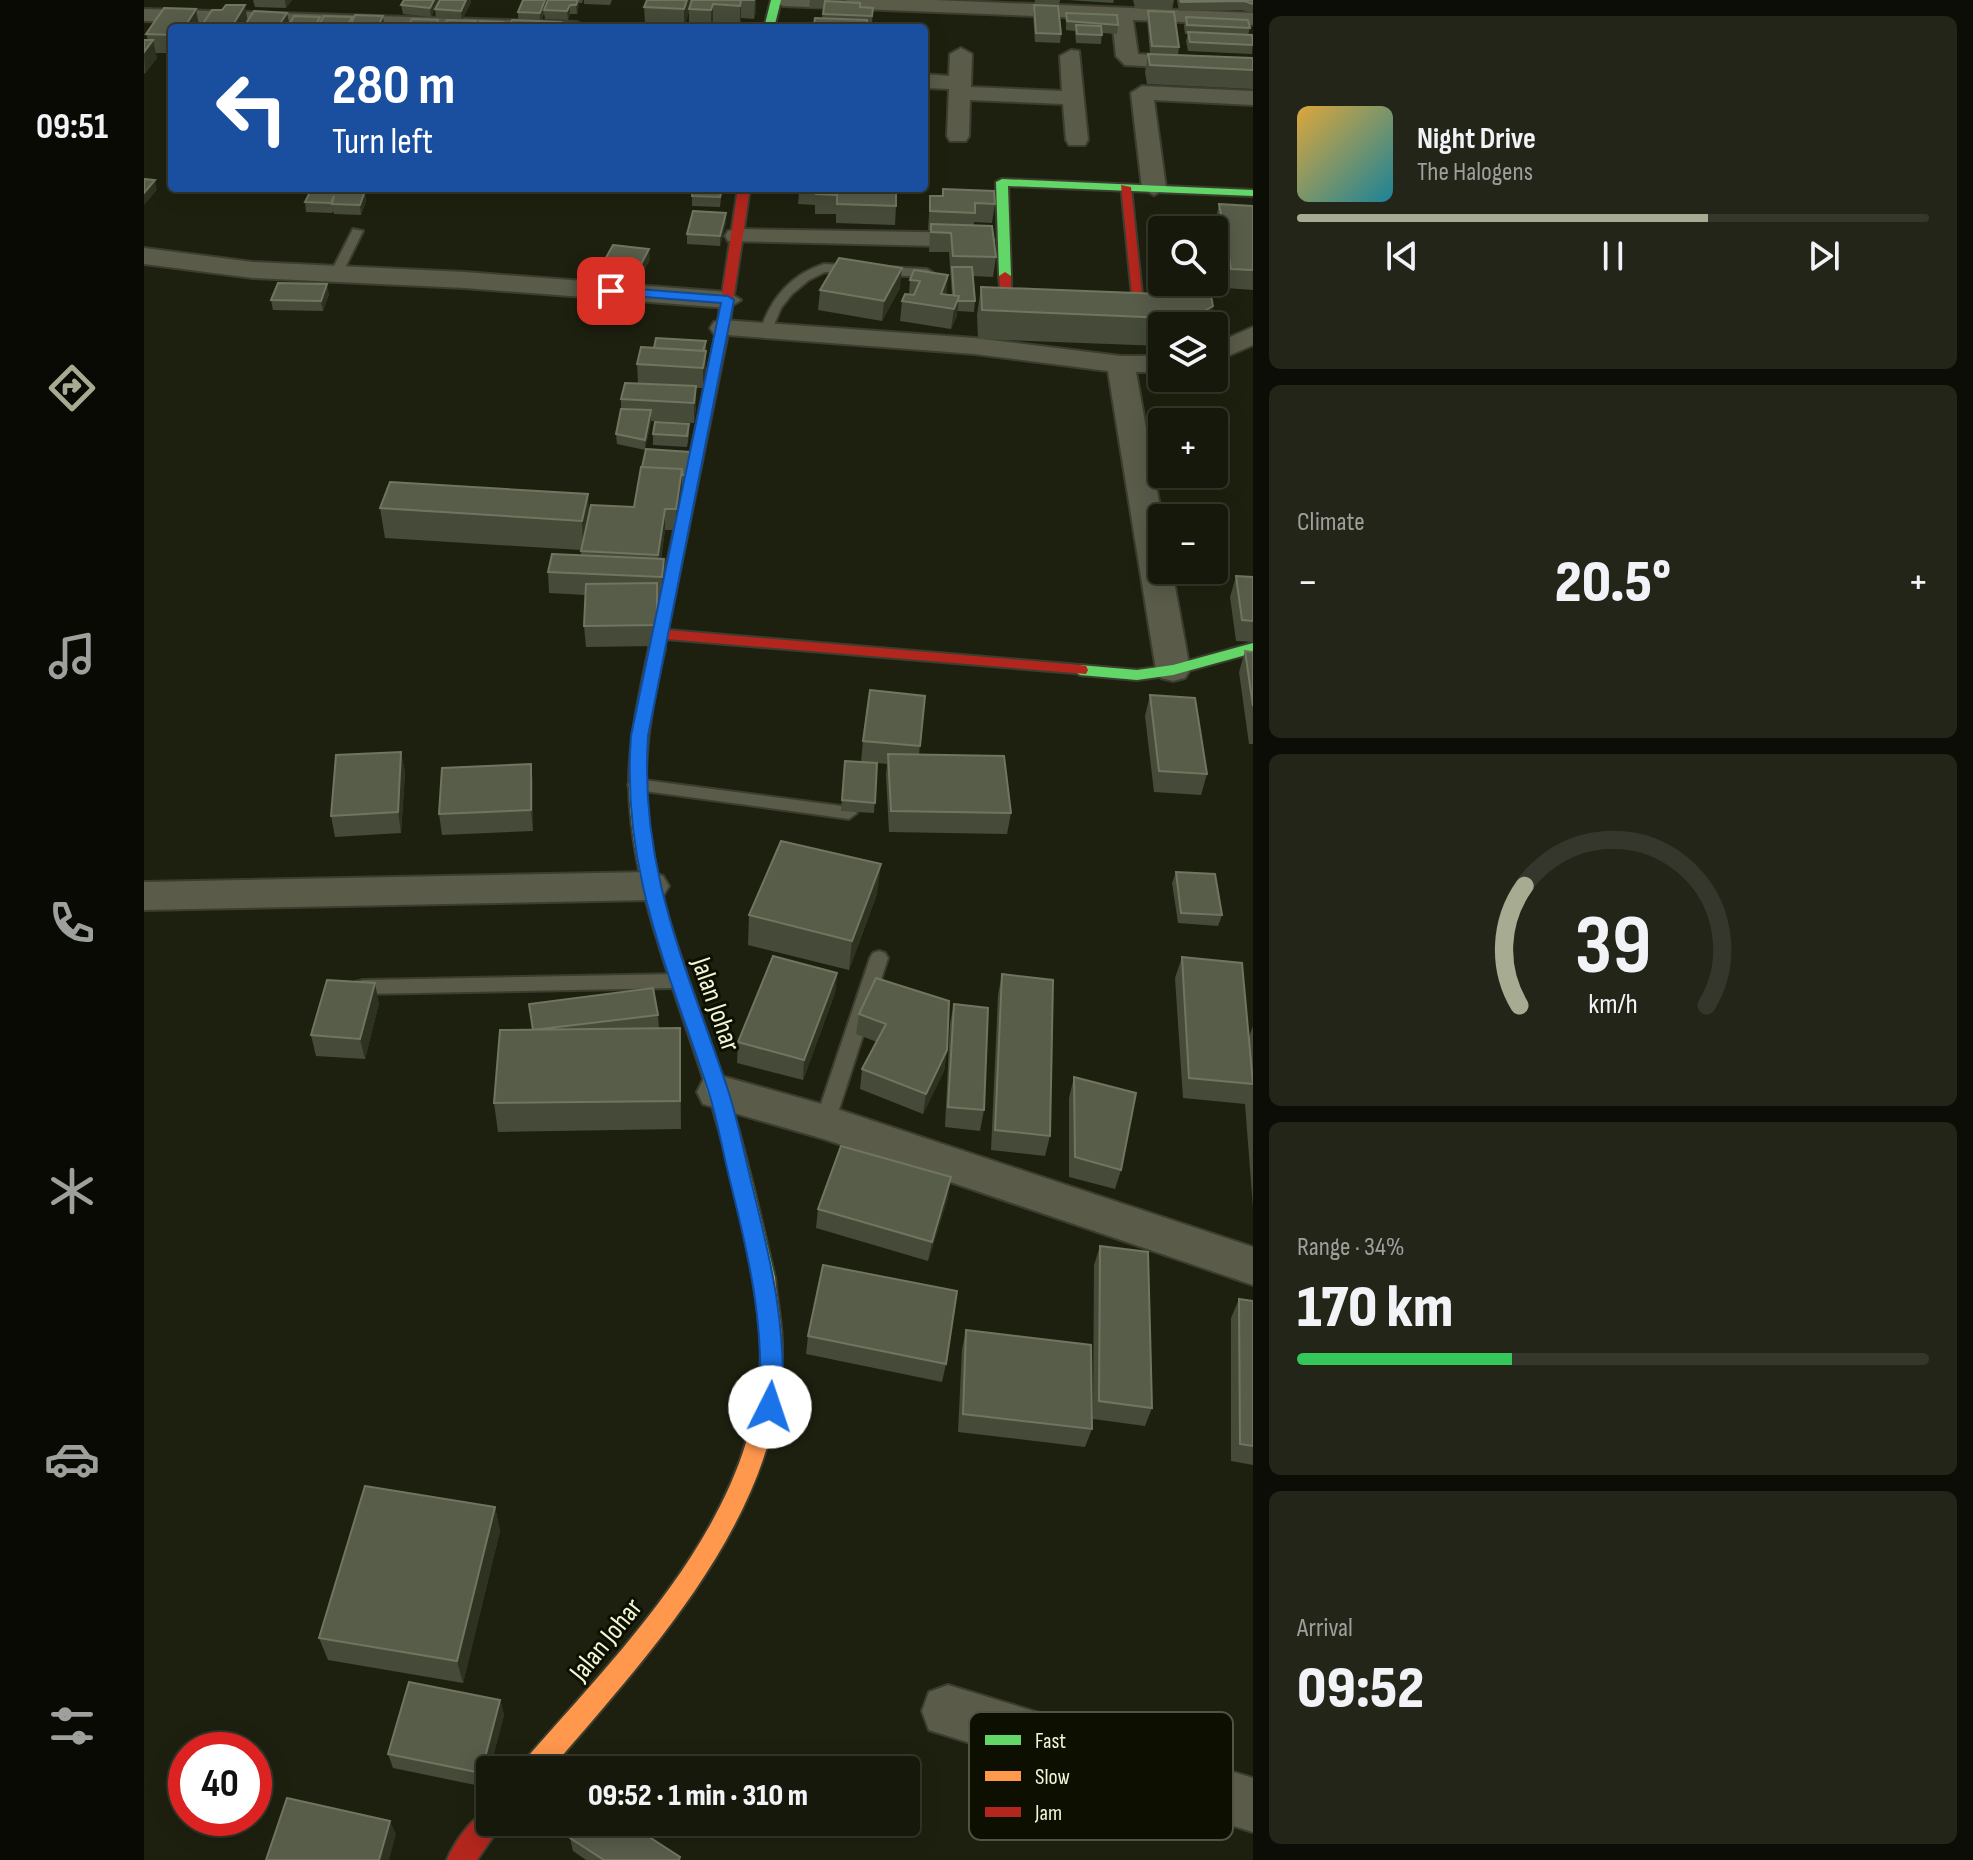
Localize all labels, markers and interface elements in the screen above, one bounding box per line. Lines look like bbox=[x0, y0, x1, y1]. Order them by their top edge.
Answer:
text: 280 m bbox=[332, 53, 455, 120]
icon: left bbox=[200, 56, 304, 160]
text: 09:51 bbox=[36, 106, 108, 149]
text: Turn left bbox=[332, 121, 433, 164]
text: Night Drive bbox=[1417, 121, 1536, 157]
text: The Halogens bbox=[1417, 157, 1533, 188]
map controls bbox=[1148, 216, 1228, 584]
button: search bbox=[1148, 216, 1228, 296]
icon: previous bbox=[1380, 234, 1424, 278]
icon: pause bbox=[1591, 234, 1635, 278]
icon: next bbox=[1802, 234, 1846, 278]
pin bbox=[577, 257, 645, 325]
icon: arrive bbox=[589, 269, 633, 313]
button: layers bbox=[1148, 312, 1228, 392]
icon: directions bbox=[44, 360, 100, 416]
button: + bbox=[1148, 408, 1228, 488]
button: − bbox=[1148, 504, 1228, 584]
text: Climate bbox=[1297, 507, 1365, 538]
text: 20.5° bbox=[1555, 547, 1671, 619]
text: − bbox=[1297, 556, 1319, 609]
text: + bbox=[1907, 556, 1929, 609]
icon: music bbox=[44, 628, 100, 684]
icon: phone bbox=[44, 895, 100, 951]
text: 39 bbox=[1575, 897, 1651, 997]
street label: Jalan Johar bbox=[684, 952, 747, 1056]
text: km/h bbox=[1588, 987, 1638, 1022]
icon: climate bbox=[44, 1163, 100, 1219]
text: Range · 34% bbox=[1297, 1232, 1405, 1263]
text: 170 km bbox=[1297, 1272, 1453, 1344]
position arrow bbox=[728, 1365, 812, 1449]
icon: car bbox=[44, 1431, 100, 1487]
street label: Jalan Johar bbox=[562, 1592, 650, 1689]
text: Arrival bbox=[1297, 1613, 1353, 1644]
text: 09:52 bbox=[1297, 1653, 1424, 1725]
icon: filters bbox=[44, 1698, 100, 1754]
legend bbox=[969, 1712, 1233, 1840]
text: Fast bbox=[1035, 1728, 1066, 1755]
speed limit sign: 40 bbox=[168, 1732, 272, 1836]
text: Slow bbox=[1035, 1764, 1070, 1791]
text: 09:52 · 1 min · 310 m bbox=[588, 1778, 808, 1814]
text: Jam bbox=[1034, 1800, 1062, 1827]

